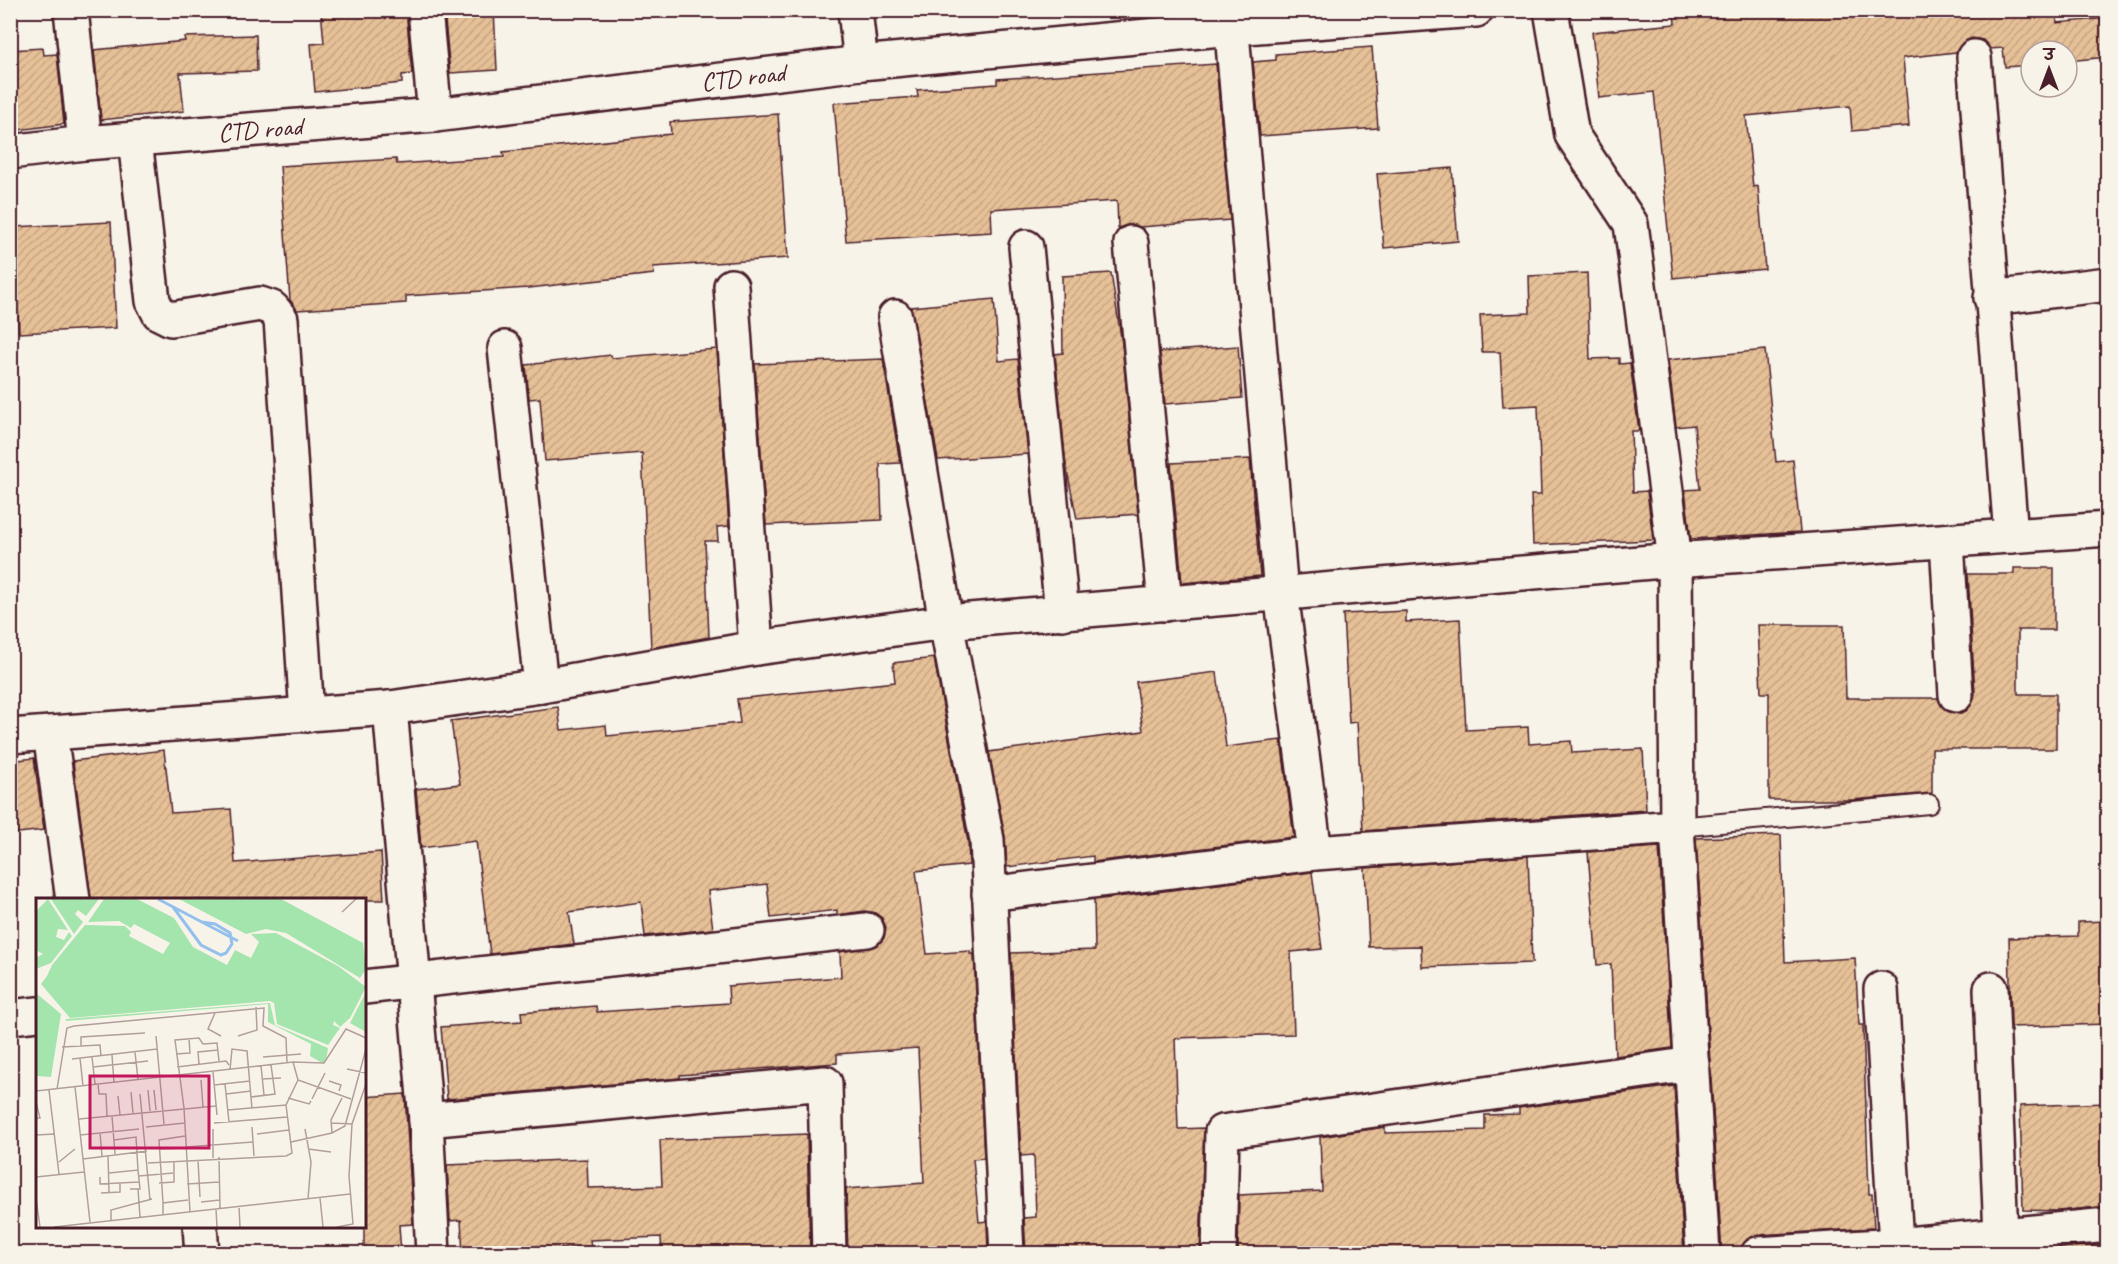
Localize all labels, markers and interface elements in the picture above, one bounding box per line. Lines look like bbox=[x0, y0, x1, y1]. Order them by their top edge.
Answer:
north arrow bbox=[2019, 39, 2079, 99]
text: उ bbox=[2042, 45, 2056, 65]
street label: CTD road bbox=[699, 56, 791, 99]
street label: CTD road bbox=[217, 109, 307, 150]
inset map bbox=[36, 898, 366, 1228]

